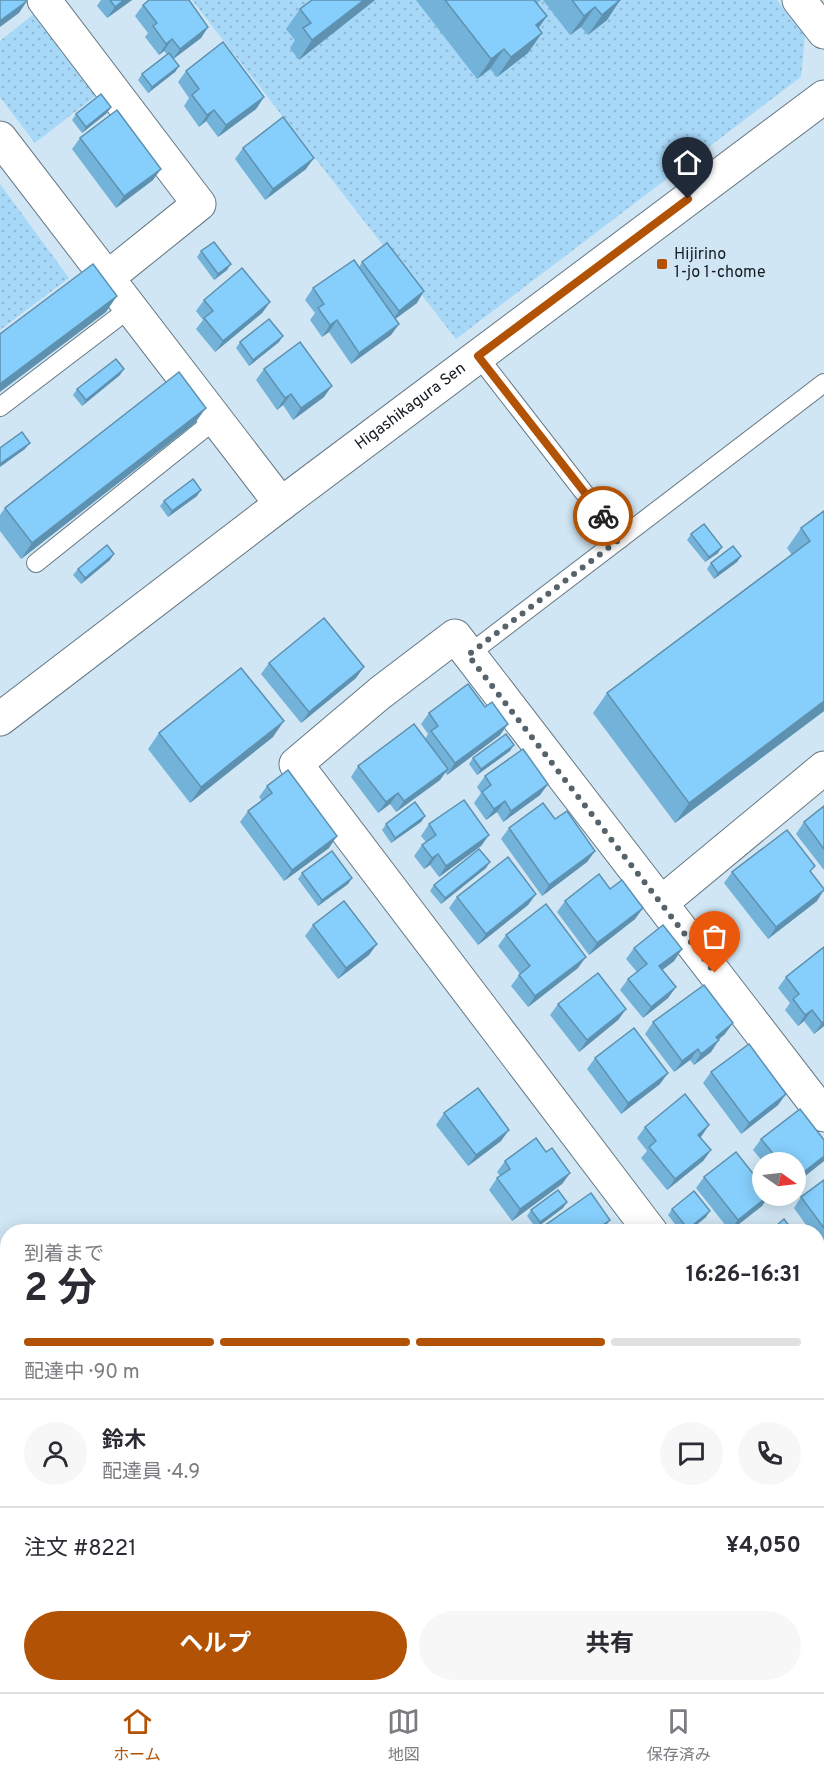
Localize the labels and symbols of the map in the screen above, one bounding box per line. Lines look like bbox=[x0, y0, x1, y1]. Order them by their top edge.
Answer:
pin bbox=[662, 137, 713, 199]
place label: Hijirino 1-jo 1-chome bbox=[674, 245, 766, 283]
marker: Hijirino 1-jo 1-chome bbox=[655, 257, 669, 271]
street label: Higashikagura Sen bbox=[351, 359, 470, 455]
courier bbox=[573, 486, 633, 546]
pin bbox=[689, 911, 740, 973]
north arrow bbox=[752, 1152, 806, 1206]

